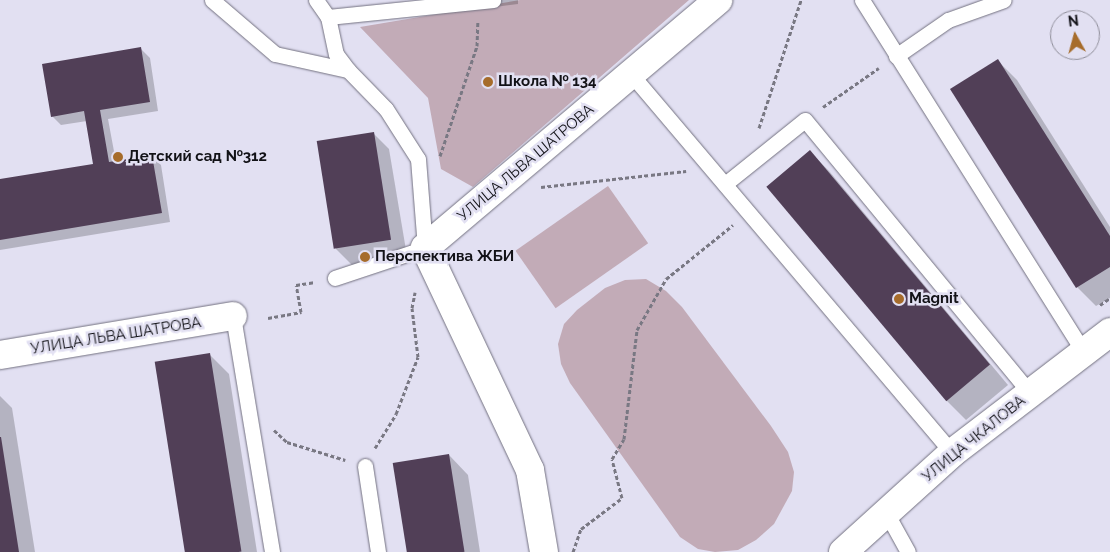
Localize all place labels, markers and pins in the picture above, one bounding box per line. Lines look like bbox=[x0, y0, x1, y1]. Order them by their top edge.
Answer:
place label: Школа № 134 bbox=[498, 73, 597, 91]
marker: Школа № 134 bbox=[482, 76, 494, 88]
place label: Детский сад №312 bbox=[128, 148, 267, 166]
marker: Детский сад №312 bbox=[112, 151, 124, 163]
place label: Перспектива ЖБИ bbox=[375, 248, 514, 266]
marker: Перспектива ЖБИ bbox=[359, 251, 371, 263]
place label: Magnit bbox=[909, 290, 959, 308]
marker: Magnit bbox=[893, 293, 905, 305]

